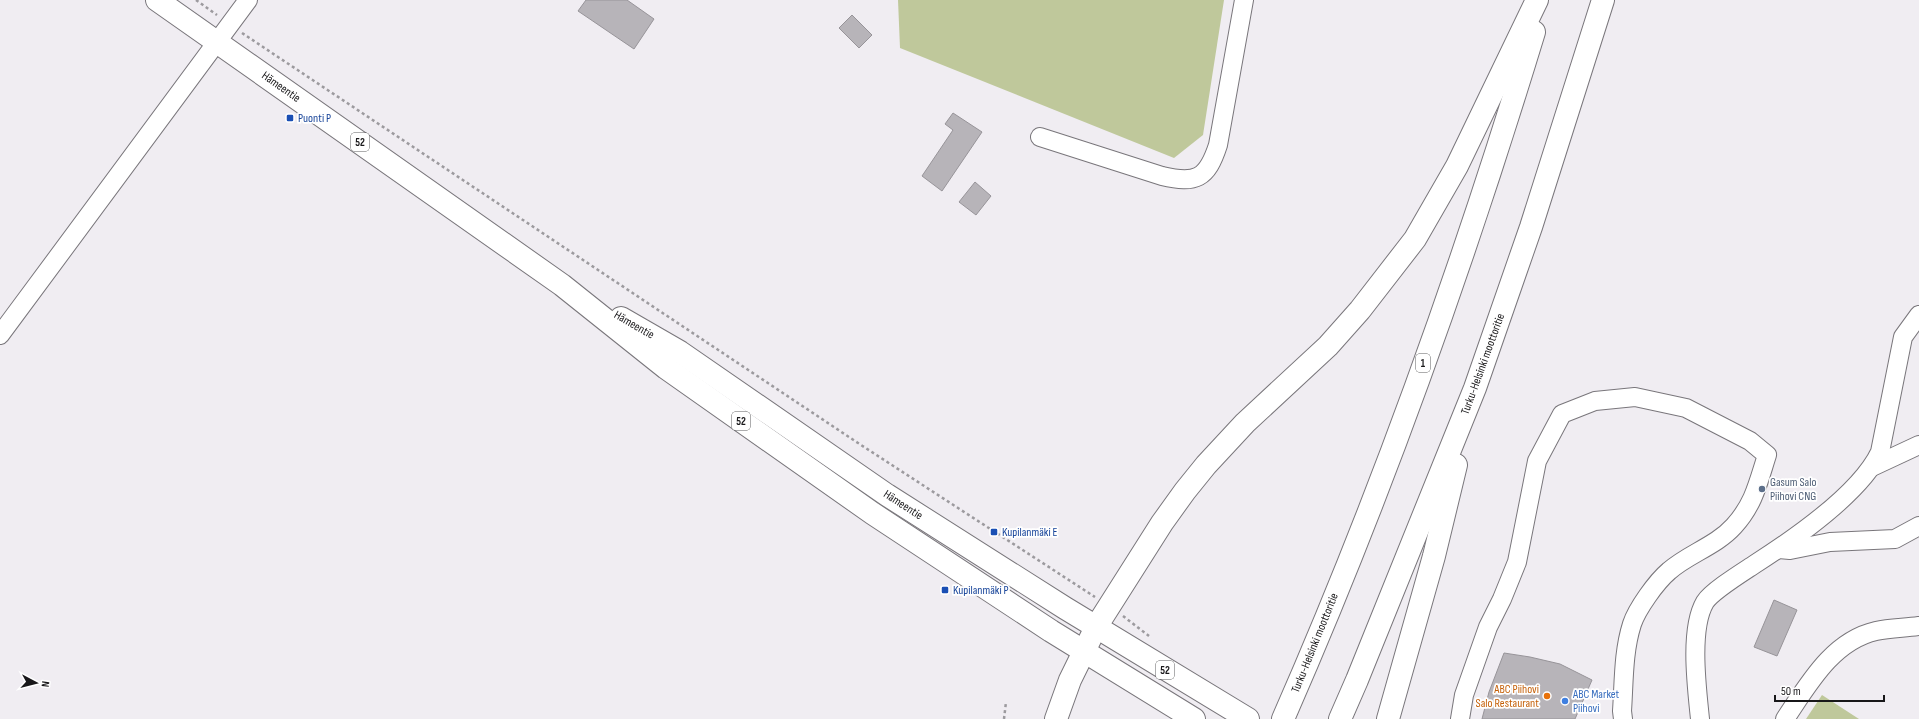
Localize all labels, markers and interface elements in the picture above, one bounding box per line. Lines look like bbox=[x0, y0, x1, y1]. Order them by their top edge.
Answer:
street label: Hämeentie bbox=[259, 68, 303, 106]
place label: Puonti P bbox=[298, 111, 331, 126]
marker: Puonti P bbox=[285, 113, 295, 123]
road number: 52 bbox=[351, 133, 369, 151]
street label: Hämeentie bbox=[611, 308, 657, 343]
street label: Turku-Helsinki moottoritie bbox=[1458, 311, 1508, 417]
road number: 1 bbox=[1416, 354, 1430, 372]
road number: 52 bbox=[732, 412, 750, 430]
place label: Gasum Salo Piihovi CNG bbox=[1770, 475, 1816, 504]
marker: Gasum Salo Piihovi CNG bbox=[1757, 484, 1767, 494]
street label: Hämeentie bbox=[880, 487, 926, 523]
place label: Kupilanmäki E bbox=[1002, 525, 1058, 540]
marker: Kupilanmäki E bbox=[989, 527, 999, 537]
place label: Kupilanmäki P bbox=[953, 583, 1009, 598]
marker: Kupilanmäki P bbox=[940, 585, 950, 595]
street label: Turku-Helsinki moottoritie bbox=[1288, 591, 1342, 695]
road number: 52 bbox=[1156, 661, 1174, 679]
north arrow bbox=[16, 663, 56, 703]
scale bar bbox=[1775, 677, 1884, 703]
text: N bbox=[39, 680, 52, 688]
place label: ABC Piihovi Salo Restaurant bbox=[1476, 682, 1539, 711]
text: 50 m bbox=[1781, 684, 1801, 699]
place label: ABC Market Piihovi bbox=[1572, 687, 1620, 716]
marker: ABC Piihovi Salo Restaurant bbox=[1542, 691, 1552, 701]
marker: ABC Market Piihovi bbox=[1560, 696, 1570, 706]

